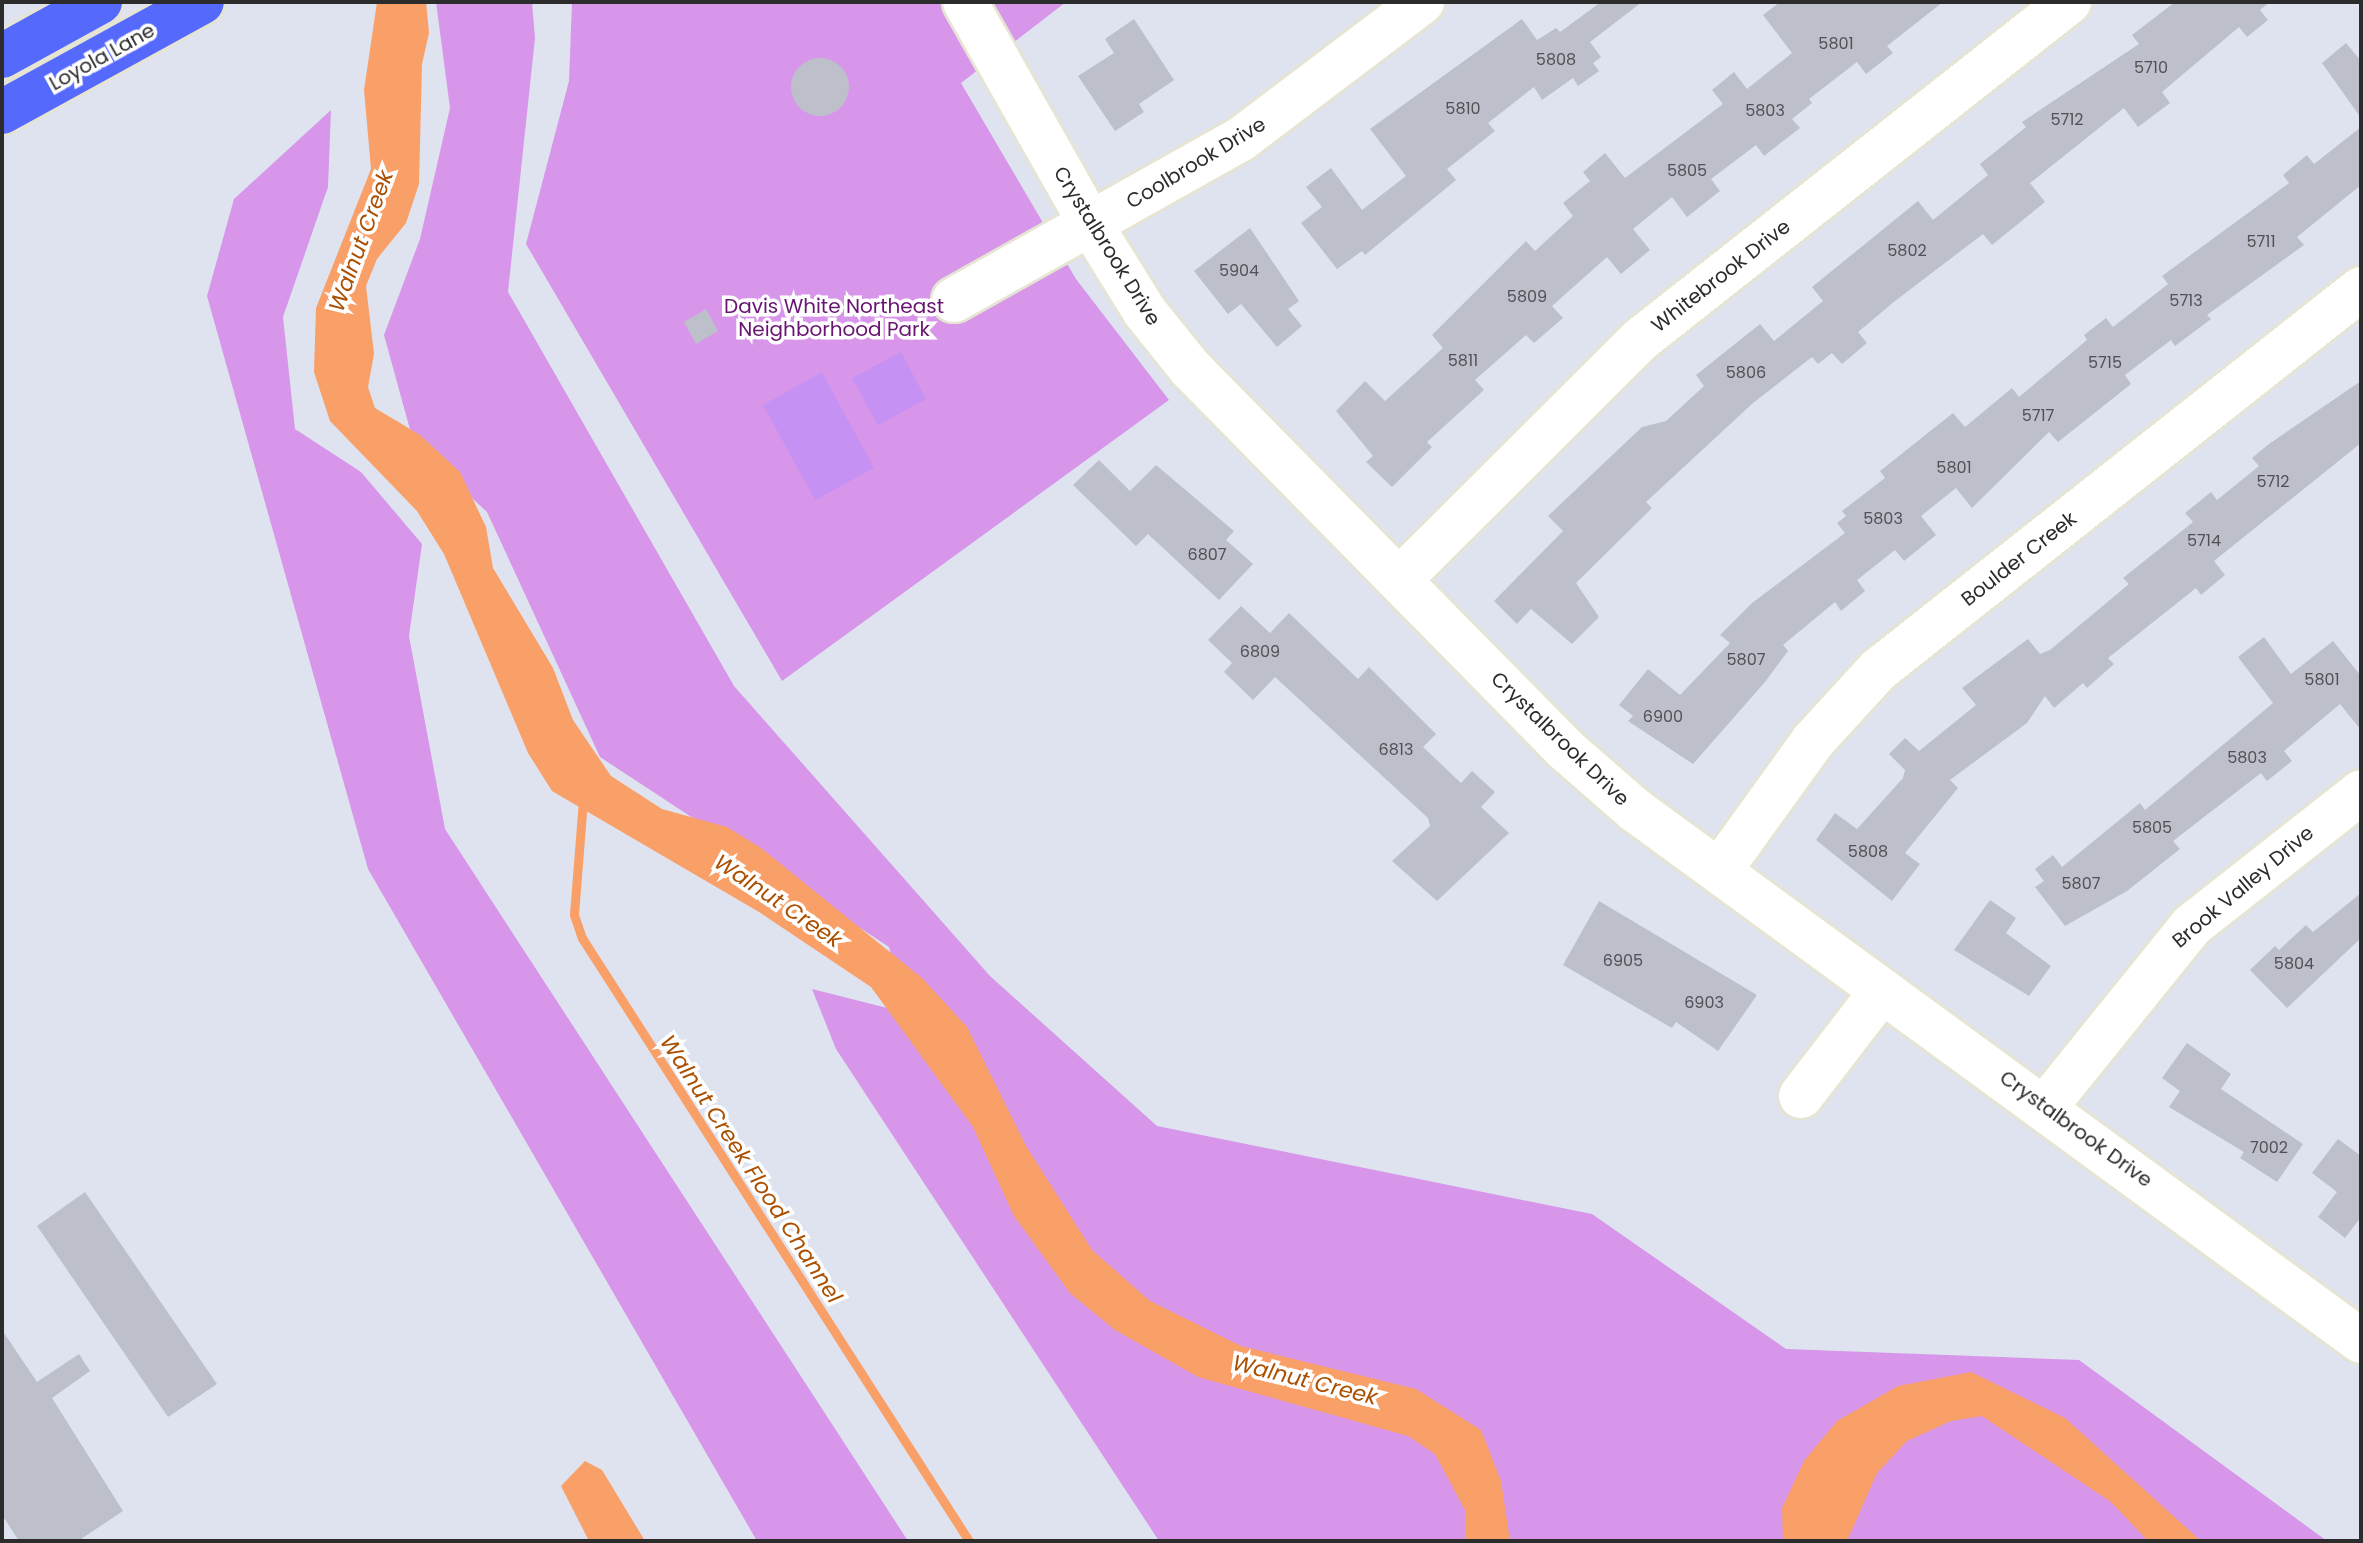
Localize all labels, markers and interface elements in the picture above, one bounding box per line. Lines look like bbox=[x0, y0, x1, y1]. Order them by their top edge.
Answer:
street label: Loyola Lane bbox=[45, 18, 159, 96]
house number: 5801 bbox=[1818, 34, 1854, 54]
house number: 5808 bbox=[1536, 50, 1576, 70]
house number: 5710 bbox=[2134, 58, 2168, 78]
house number: 5810 bbox=[1445, 99, 1481, 119]
house number: 5803 bbox=[1745, 101, 1785, 121]
house number: 5712 bbox=[2050, 110, 2084, 130]
street label: Coolbrook Drive bbox=[1122, 112, 1270, 214]
house number: 5805 bbox=[1667, 161, 1707, 181]
street label: Crystalbrook Drive bbox=[1048, 162, 1166, 330]
water label: Walnut Creek bbox=[323, 167, 399, 315]
street label: Whitebrook Drive bbox=[1647, 214, 1795, 338]
house number: 5711 bbox=[2246, 232, 2276, 252]
house number: 5802 bbox=[1887, 241, 1927, 261]
house number: 5904 bbox=[1219, 261, 1259, 281]
house number: 5809 bbox=[1507, 287, 1547, 307]
house number: 5713 bbox=[2169, 291, 2203, 311]
park label: Davis White Northeast Neighborhood Park bbox=[724, 294, 944, 341]
house number: 5811 bbox=[1448, 351, 1478, 371]
house number: 5715 bbox=[2088, 353, 2122, 373]
house number: 5806 bbox=[1726, 363, 1766, 383]
house number: 5717 bbox=[2022, 406, 2054, 426]
house number: 5801 bbox=[1936, 458, 1972, 478]
house number: 5712 bbox=[2256, 472, 2290, 492]
street label: Boulder Creek bbox=[1957, 507, 2081, 611]
house number: 5803 bbox=[1863, 509, 1903, 529]
house number: 5714 bbox=[2187, 531, 2221, 551]
house number: 6807 bbox=[1187, 545, 1227, 565]
house number: 6809 bbox=[1240, 642, 1280, 662]
house number: 5807 bbox=[1727, 650, 1765, 670]
street label: Crystalbrook Drive bbox=[1486, 667, 1634, 811]
house number: 5801 bbox=[2304, 670, 2340, 690]
house number: 6900 bbox=[1643, 707, 1683, 727]
house number: 6813 bbox=[1379, 740, 1413, 760]
house number: 5803 bbox=[2227, 748, 2267, 768]
house number: 5805 bbox=[2132, 818, 2172, 838]
street label: Brook Valley Drive bbox=[2167, 821, 2319, 953]
house number: 5808 bbox=[1848, 842, 1888, 862]
water label: Walnut Creek bbox=[709, 849, 847, 953]
house number: 5807 bbox=[2062, 874, 2100, 894]
house number: 6905 bbox=[1603, 951, 1643, 971]
house number: 5804 bbox=[2274, 954, 2314, 974]
house number: 6903 bbox=[1684, 993, 1724, 1013]
water label: Walnut Creek Flood Channel bbox=[654, 1030, 848, 1308]
street label: Crystalbrook Drive bbox=[1995, 1066, 2157, 1192]
house number: 7002 bbox=[2250, 1138, 2288, 1158]
water label: Walnut Creek bbox=[1230, 1349, 1380, 1411]

